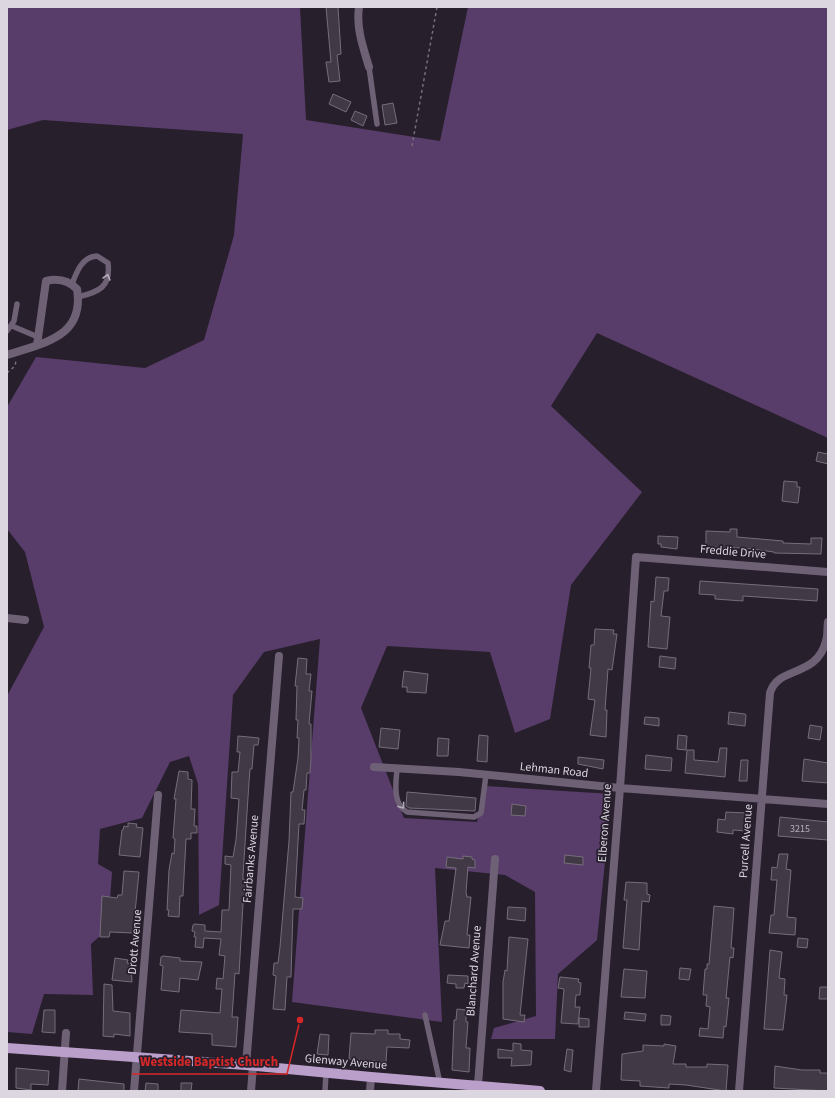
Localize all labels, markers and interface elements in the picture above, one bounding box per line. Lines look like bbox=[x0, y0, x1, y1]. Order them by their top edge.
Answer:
one-way arrow bbox=[103, 273, 111, 280]
street label: Freddie Drive bbox=[699, 541, 767, 563]
street label: Lehman Road bbox=[519, 758, 589, 782]
street label: Elberon Avenue bbox=[594, 783, 616, 863]
one-way arrow bbox=[397, 801, 404, 808]
street label: Purcell Avenue bbox=[735, 803, 757, 879]
street label: Fairbanks Avenue bbox=[239, 814, 263, 904]
house number: 3215 bbox=[790, 822, 810, 836]
street label: Drott Avenue bbox=[124, 909, 146, 975]
street label: Blanchard Avenue bbox=[462, 925, 486, 1017]
callout: Westside Baptist Church bbox=[132, 1049, 287, 1074]
street label: Glenway Avenue bbox=[304, 1050, 388, 1074]
text: Westside Baptist Church bbox=[140, 1053, 278, 1071]

